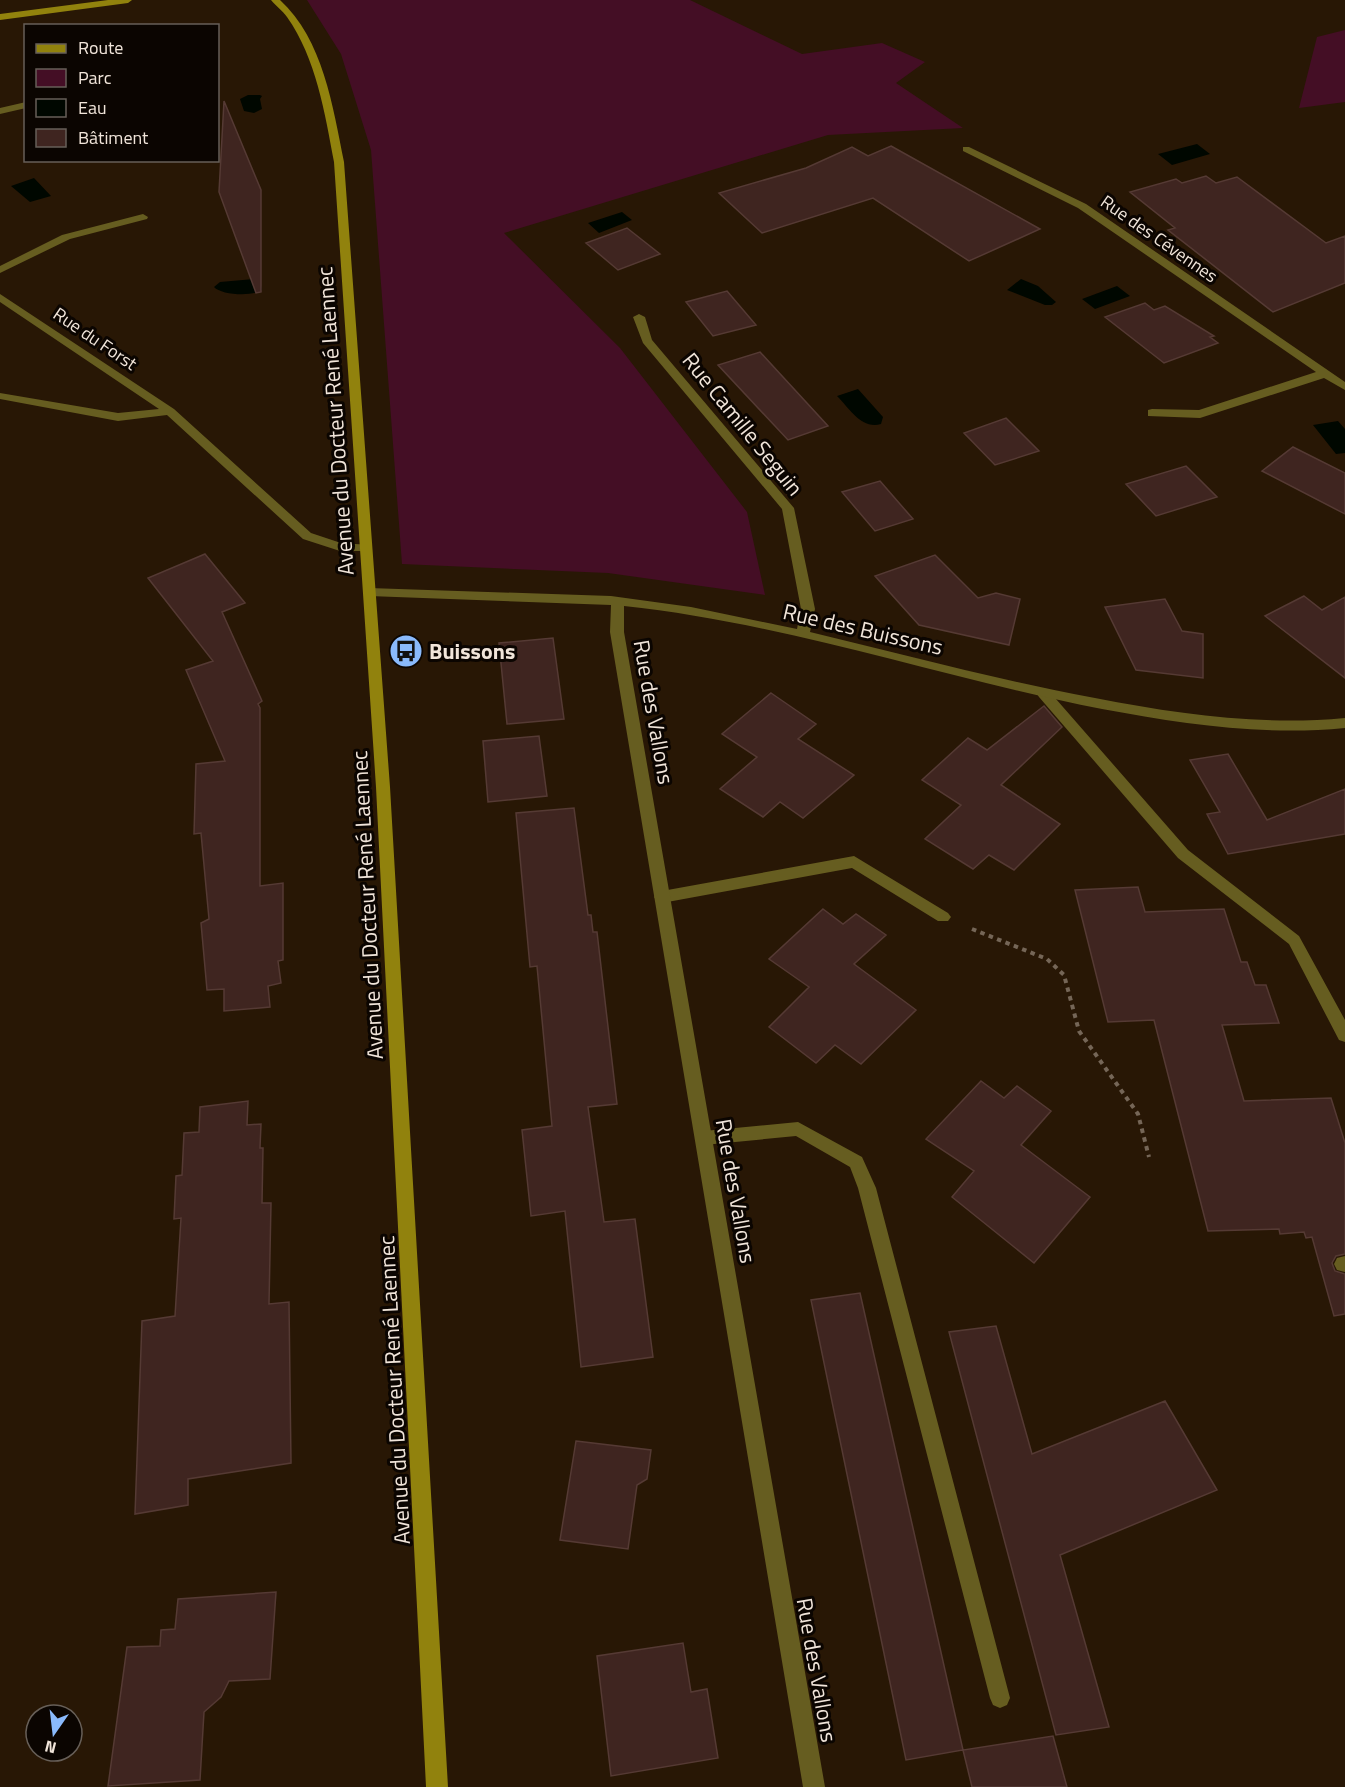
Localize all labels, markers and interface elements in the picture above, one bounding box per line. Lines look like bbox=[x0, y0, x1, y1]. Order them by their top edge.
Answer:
legend bbox=[24, 24, 219, 162]
text: Route bbox=[78, 34, 123, 61]
text: Parc bbox=[78, 64, 112, 91]
text: Eau bbox=[78, 94, 107, 121]
text: Bâtiment bbox=[78, 124, 149, 151]
street label: Rue des Cévennes bbox=[1095, 188, 1223, 289]
street label: Avenue du Docteur René Laennec bbox=[307, 265, 363, 577]
street label: Rue du Forst bbox=[48, 300, 143, 377]
street label: Rue Camille Seguin bbox=[674, 345, 812, 503]
street label: Rue des Buissons bbox=[780, 594, 946, 664]
bus stop icon: Buissons bbox=[388, 633, 424, 669]
place label: Buissons bbox=[429, 634, 515, 668]
street label: Rue des Vallons bbox=[625, 637, 683, 787]
street label: Avenue du Docteur René Laennec bbox=[342, 750, 392, 1060]
street label: Rue des Vallons bbox=[707, 1116, 765, 1266]
street label: Avenue du Docteur René Laennec bbox=[369, 1235, 419, 1545]
street label: Rue des Vallons bbox=[788, 1595, 846, 1745]
north arrow bbox=[24, 1703, 84, 1763]
text: N bbox=[42, 1735, 59, 1761]

